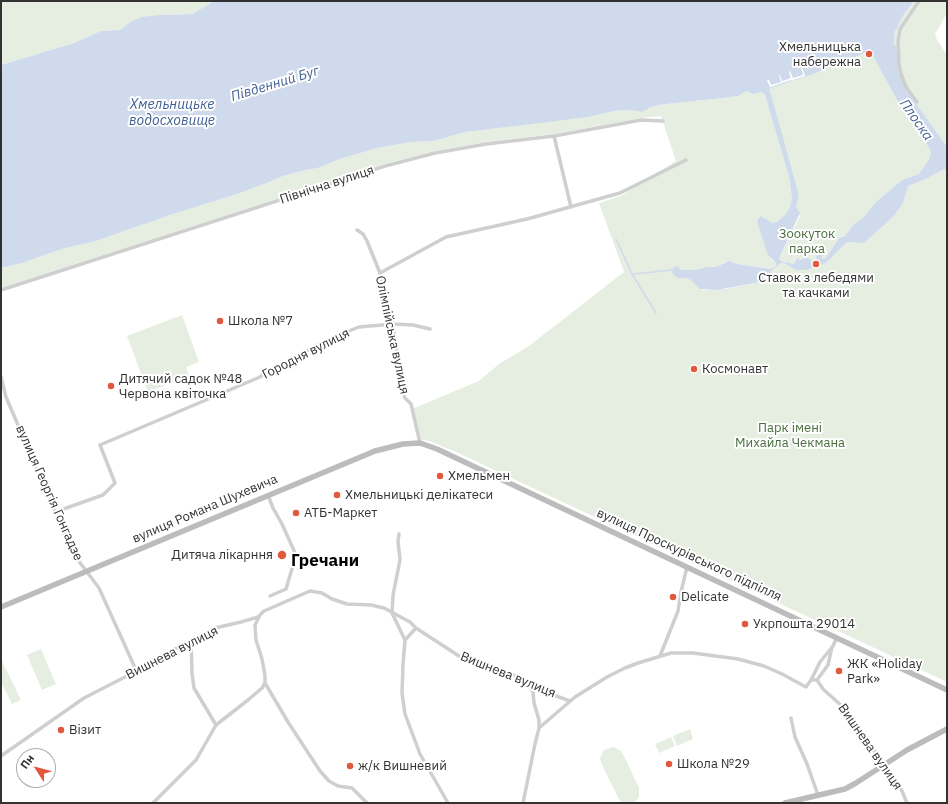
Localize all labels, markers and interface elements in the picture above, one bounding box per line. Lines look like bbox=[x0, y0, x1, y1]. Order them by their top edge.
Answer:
place label: Хмельницька набережна bbox=[779, 39, 861, 70]
marker: Хмельницька набережна bbox=[864, 49, 874, 59]
water label: Південний Буг bbox=[229, 63, 321, 105]
water label: Плоска bbox=[896, 96, 936, 144]
water label: Хмельницьке водосховище bbox=[129, 97, 215, 130]
street label: Північна вулиця bbox=[278, 162, 376, 208]
park label: Зоокуток парка bbox=[779, 226, 835, 257]
marker: Ставок з лебедями та качками bbox=[811, 259, 821, 269]
place label: Ставок з лебедями та качками bbox=[758, 270, 874, 301]
street label: Олімпійська вулиця bbox=[372, 274, 412, 396]
place label: Школа №7 bbox=[228, 313, 293, 329]
marker: Школа №7 bbox=[215, 316, 225, 326]
street label: Городня вулиця bbox=[260, 325, 352, 383]
place label: Космонавт bbox=[702, 361, 768, 377]
marker: Космонавт bbox=[689, 364, 699, 374]
place label: Дитячий садок №48 Червона квіточка bbox=[119, 371, 242, 402]
marker: Дитячий садок №48 Червона квіточка bbox=[106, 381, 116, 391]
park label: Парк імені Михайла Чекмана bbox=[735, 420, 845, 451]
street label: вулиця Георгія Гонгадзе bbox=[12, 423, 86, 563]
place label: Хмельмен bbox=[448, 468, 510, 484]
street label: вулиця Романа Шухевича bbox=[130, 471, 280, 547]
marker: Хмельмен bbox=[435, 471, 445, 481]
place label: Хмельницькі делікатеси bbox=[345, 487, 493, 503]
marker: Хмельницькі делікатеси bbox=[332, 490, 342, 500]
place label: АТБ-Маркет bbox=[304, 505, 377, 521]
street label: вулиця Проскурівського підпілля bbox=[594, 505, 784, 605]
marker: АТБ-Маркет bbox=[291, 508, 301, 518]
place label: Дитяча лікарння bbox=[172, 547, 273, 563]
marker: Дитяча лікарння bbox=[276, 549, 288, 561]
district label: Гречани bbox=[291, 551, 359, 571]
place label: Delicate bbox=[681, 589, 729, 605]
marker: Delicate bbox=[668, 592, 678, 602]
place label: Укрпошта 29014 bbox=[753, 616, 855, 632]
marker: Укрпошта 29014 bbox=[740, 619, 750, 629]
street label: Вишнева вулиця bbox=[123, 623, 221, 683]
street label: Вишнева вулиця bbox=[458, 649, 558, 701]
place label: ЖК «Holiday Park» bbox=[847, 656, 922, 687]
marker: ЖК «Holiday Park» bbox=[834, 666, 844, 676]
street label: Вишнева вулиця bbox=[834, 701, 906, 793]
place label: Візит bbox=[69, 722, 101, 738]
marker: Візит bbox=[56, 725, 66, 735]
north arrow bbox=[16, 748, 56, 788]
text: Пн bbox=[17, 752, 37, 772]
place label: Школа №29 bbox=[677, 756, 750, 772]
place label: ж/к Вишневий bbox=[358, 758, 447, 774]
marker: Школа №29 bbox=[664, 759, 674, 769]
marker: ж/к Вишневий bbox=[345, 761, 355, 771]

